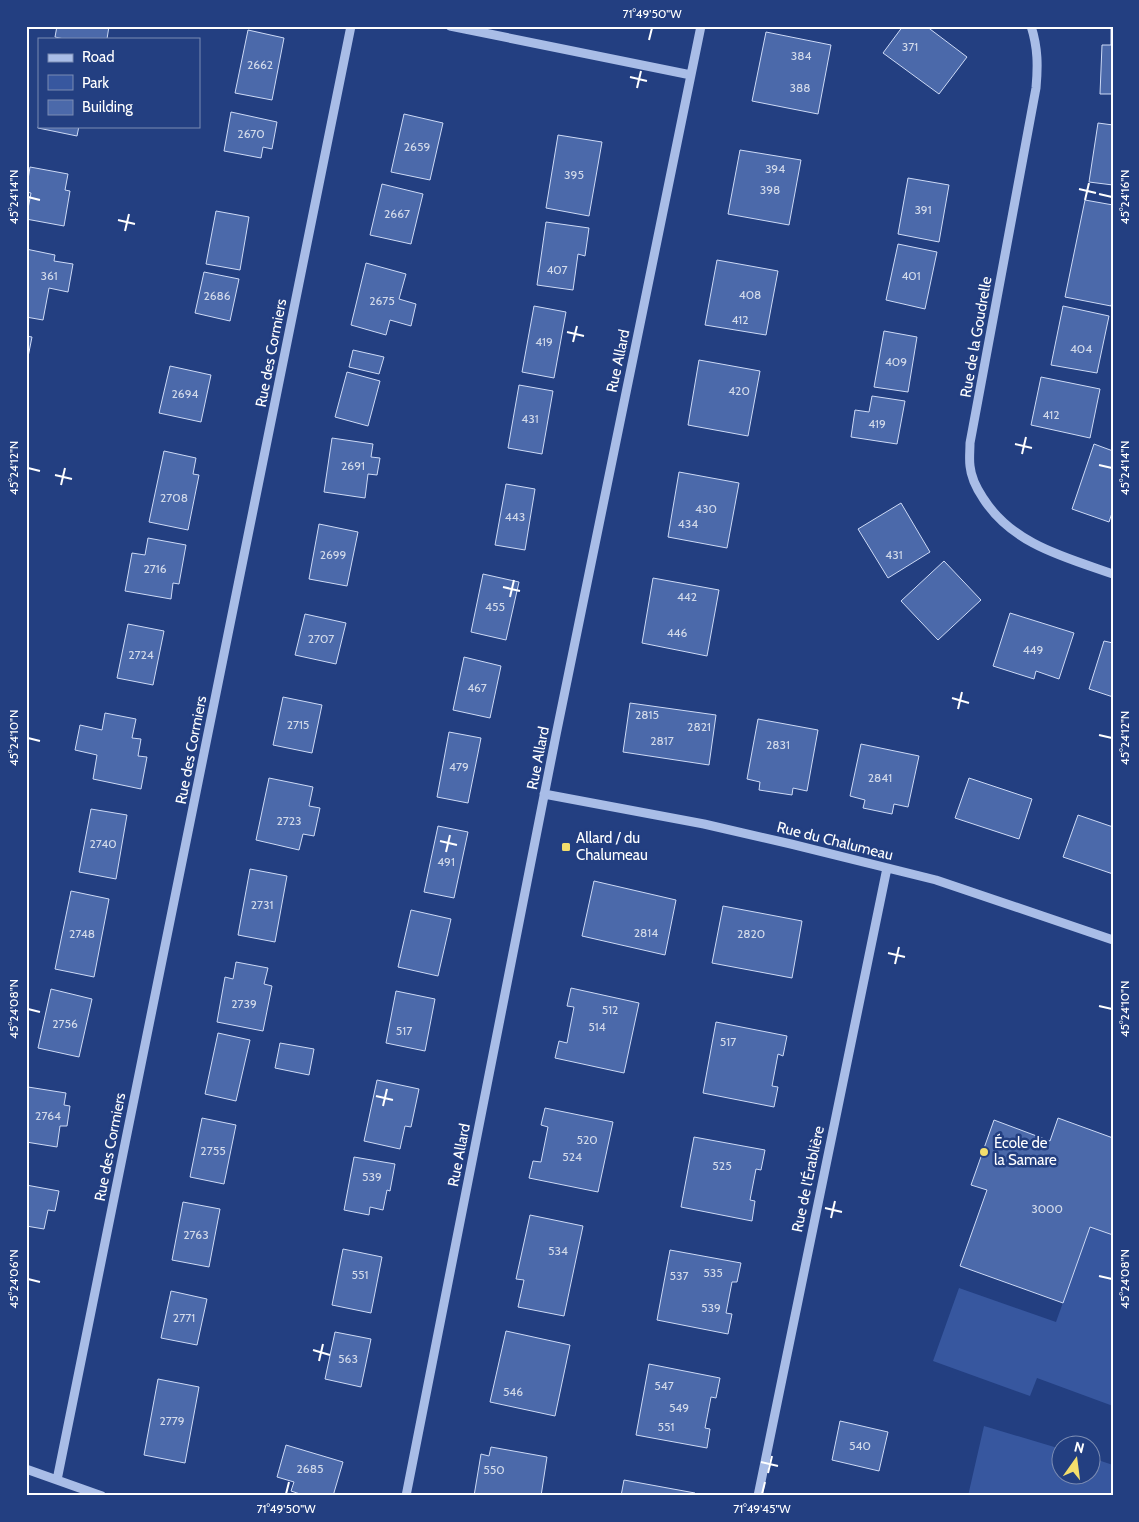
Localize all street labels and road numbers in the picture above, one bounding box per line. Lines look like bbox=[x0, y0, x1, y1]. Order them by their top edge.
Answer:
street label: Rue de la Goudrelle bbox=[956, 275, 996, 399]
street label: Rue des Cormiers bbox=[252, 297, 290, 409]
street label: Rue Allard bbox=[603, 328, 633, 394]
street label: Rue des Cormiers bbox=[172, 694, 210, 806]
street label: Rue Allard bbox=[523, 725, 553, 791]
street label: Rue du Chalumeau bbox=[775, 818, 895, 864]
street label: Rue des Cormiers bbox=[91, 1091, 129, 1203]
street label: Rue Allard bbox=[444, 1122, 474, 1188]
street label: Rue de l'Érablière bbox=[787, 1124, 828, 1234]

